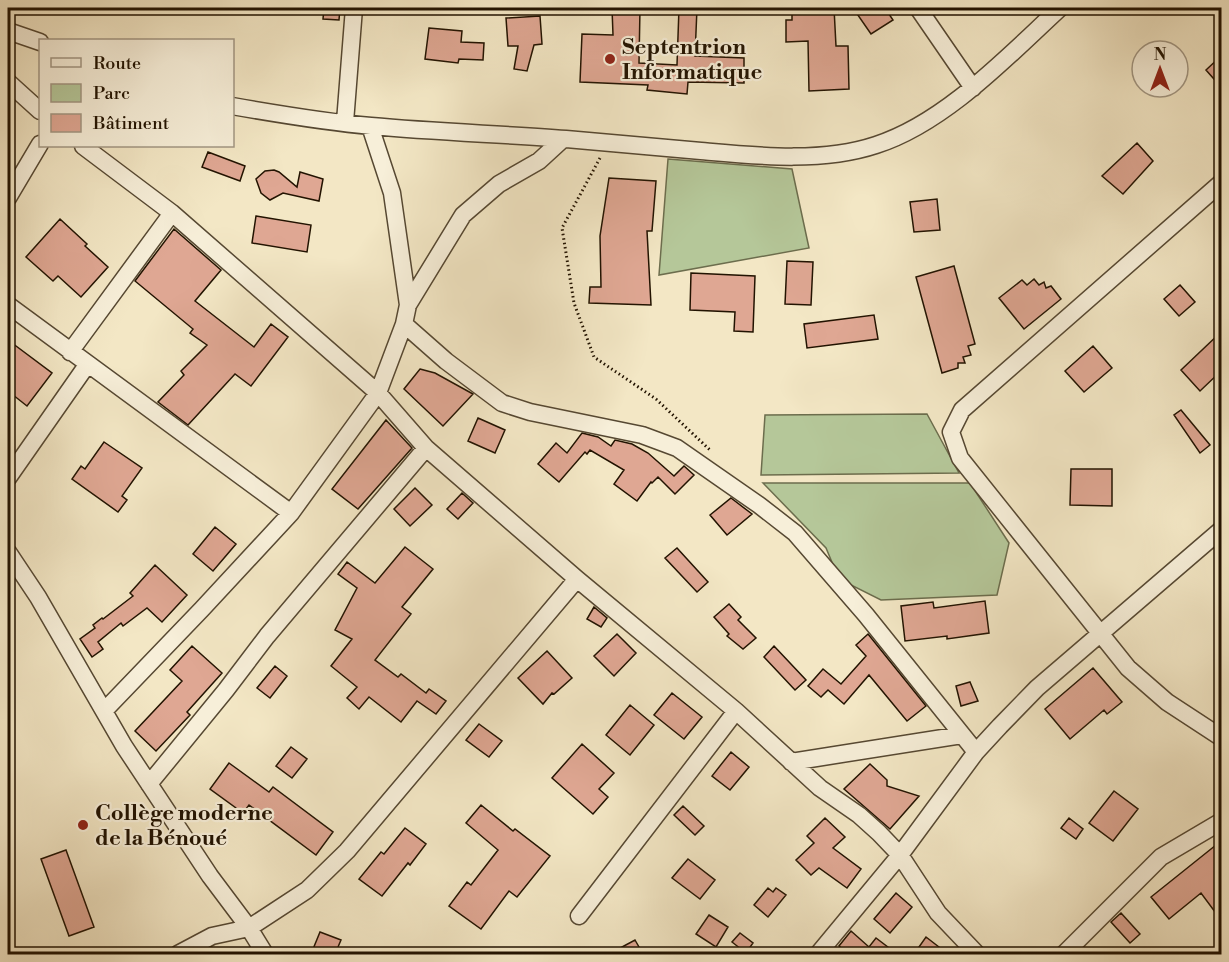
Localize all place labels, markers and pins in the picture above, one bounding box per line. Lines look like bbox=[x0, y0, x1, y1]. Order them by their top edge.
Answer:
place label: Septentrion Informatique bbox=[622, 34, 763, 86]
marker: Septentrion Informatique bbox=[603, 52, 617, 66]
place label: Collège moderne de la Bénoué bbox=[95, 800, 273, 852]
marker: Collège moderne de la Bénoué bbox=[76, 818, 90, 832]

